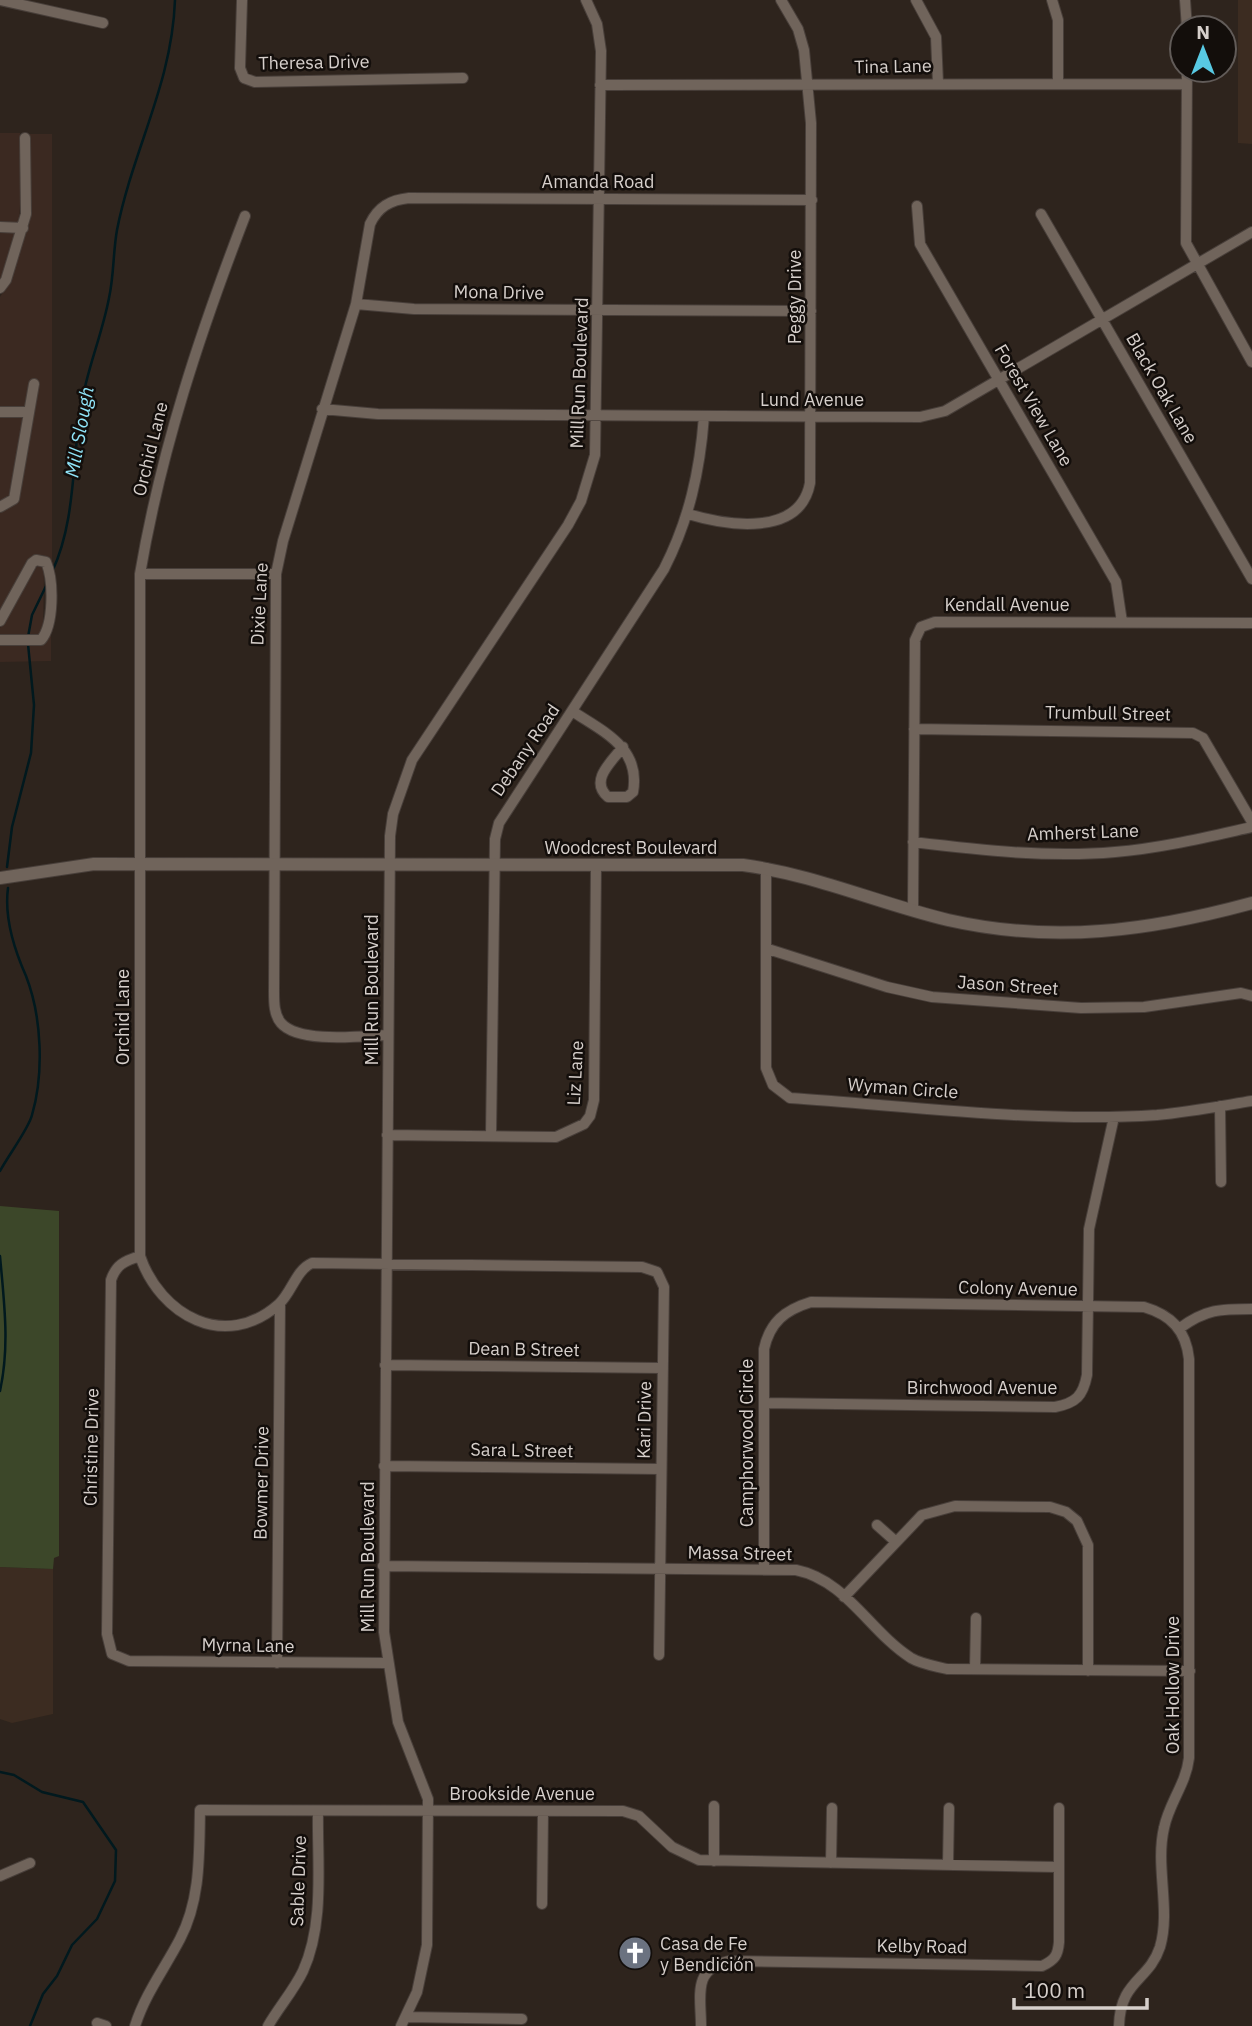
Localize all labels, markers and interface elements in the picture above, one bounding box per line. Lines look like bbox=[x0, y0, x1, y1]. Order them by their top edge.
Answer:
north arrow bbox=[1168, 14, 1238, 84]
text: N bbox=[1196, 20, 1210, 44]
street label: Theresa Drive bbox=[258, 50, 370, 74]
street label: Tina Lane bbox=[854, 54, 932, 78]
street label: Amanda Road bbox=[542, 170, 654, 193]
street label: Peggy Drive bbox=[783, 250, 806, 344]
street label: Mona Drive bbox=[454, 280, 545, 304]
street label: Mill Run Boulevard bbox=[565, 297, 593, 449]
street label: Black Oak Lane bbox=[1121, 329, 1203, 447]
street label: Forest View Lane bbox=[990, 340, 1078, 470]
water label: Mill Slough bbox=[59, 385, 99, 479]
street label: Lund Avenue bbox=[760, 388, 864, 411]
street label: Orchid Lane bbox=[127, 399, 173, 499]
street label: Dixie Lane bbox=[245, 562, 273, 646]
street label: Kendall Avenue bbox=[944, 593, 1070, 616]
street label: Debany Road bbox=[486, 699, 564, 801]
street label: Trumbull Street bbox=[1045, 700, 1171, 726]
street label: Amherst Lane bbox=[1027, 819, 1139, 845]
street label: Woodcrest Boulevard bbox=[545, 836, 717, 859]
street label: Mill Run Boulevard bbox=[360, 914, 383, 1066]
street label: Orchid Lane bbox=[111, 969, 134, 1065]
street label: Jason Street bbox=[957, 970, 1059, 1000]
street label: Liz Lane bbox=[562, 1040, 588, 1106]
street label: Wyman Circle bbox=[847, 1073, 959, 1103]
street label: Colony Avenue bbox=[958, 1275, 1078, 1301]
street label: Dean B Street bbox=[468, 1337, 580, 1361]
street label: Camphorwood Circle bbox=[735, 1359, 758, 1527]
street label: Birchwood Avenue bbox=[907, 1376, 1057, 1399]
street label: Kari Drive bbox=[632, 1381, 656, 1459]
street label: Christine Drive bbox=[78, 1388, 104, 1506]
street label: Bowmer Drive bbox=[249, 1426, 273, 1540]
street label: Sara L Street bbox=[470, 1438, 574, 1462]
street label: Mill Run Boulevard bbox=[356, 1481, 379, 1633]
street label: Massa Street bbox=[687, 1541, 793, 1565]
street label: Oak Hollow Drive bbox=[1161, 1616, 1184, 1754]
street label: Myrna Lane bbox=[201, 1633, 295, 1657]
street label: Brookside Avenue bbox=[449, 1782, 595, 1805]
street label: Sable Drive bbox=[285, 1835, 311, 1927]
place label: Casa de Fe y Bendición bbox=[660, 1932, 754, 1976]
church icon: Casa de Fe y Bendición bbox=[616, 1934, 654, 1972]
street label: Kelby Road bbox=[876, 1934, 968, 1958]
scale bar bbox=[1014, 1966, 1147, 2010]
text: 100 m bbox=[1024, 1976, 1085, 2004]

